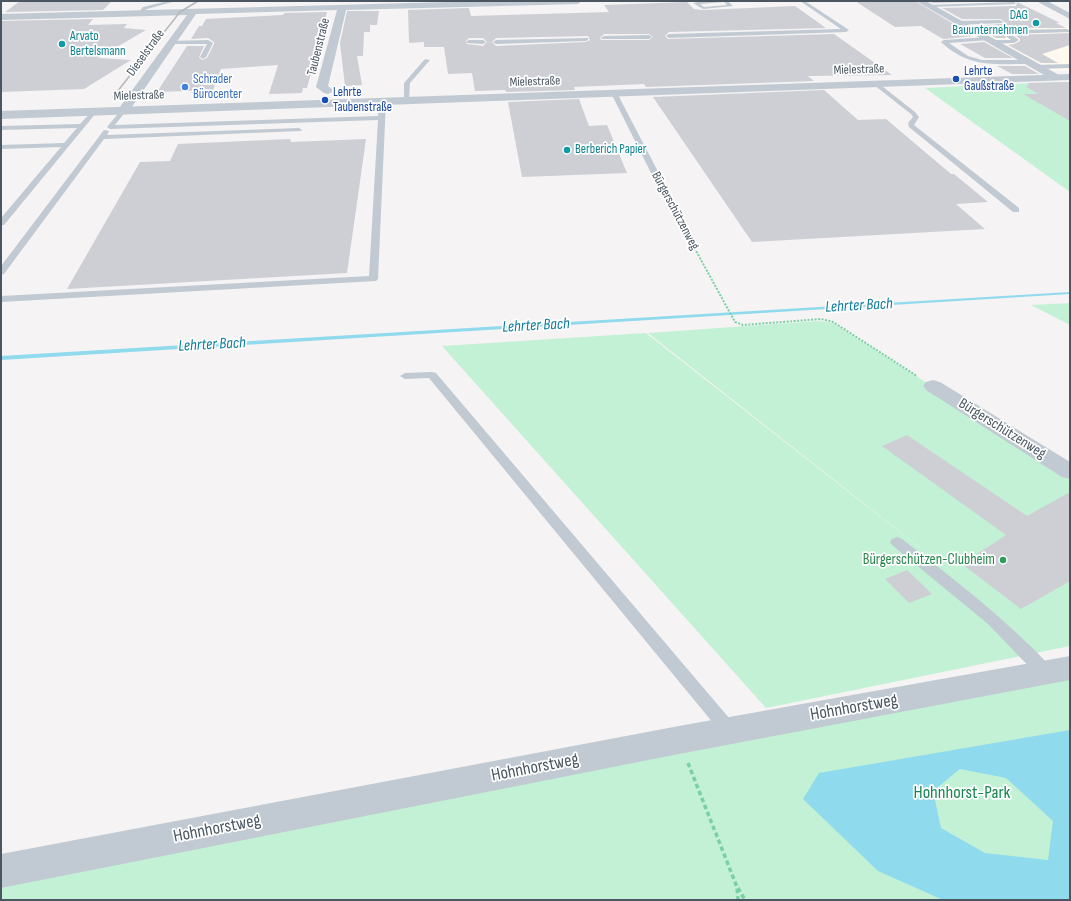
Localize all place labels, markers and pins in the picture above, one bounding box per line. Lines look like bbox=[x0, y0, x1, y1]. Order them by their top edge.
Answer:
place label: DAG Bauunternehmen bbox=[952, 8, 1028, 39]
marker: DAG Bauunternehmen bbox=[1031, 18, 1041, 28]
place label: Arvato Bertelsmann bbox=[70, 29, 126, 60]
marker: Arvato Bertelsmann bbox=[57, 39, 67, 49]
place label: Lehrte Gaußstraße bbox=[964, 64, 1014, 95]
place label: Schrader Bürocenter bbox=[193, 72, 242, 103]
marker: Lehrte Gaußstraße bbox=[951, 74, 961, 84]
marker: Schrader Bürocenter bbox=[180, 82, 190, 92]
place label: Lehrte Taubenstraße bbox=[333, 85, 392, 116]
marker: Lehrte Taubenstraße bbox=[320, 95, 330, 105]
place label: Berberich Papier bbox=[575, 142, 646, 158]
marker: Berberich Papier bbox=[562, 145, 572, 155]
place label: Bürgerschützen-Clubheim bbox=[863, 551, 995, 569]
marker: Bürgerschützen-Clubheim bbox=[998, 555, 1008, 565]

